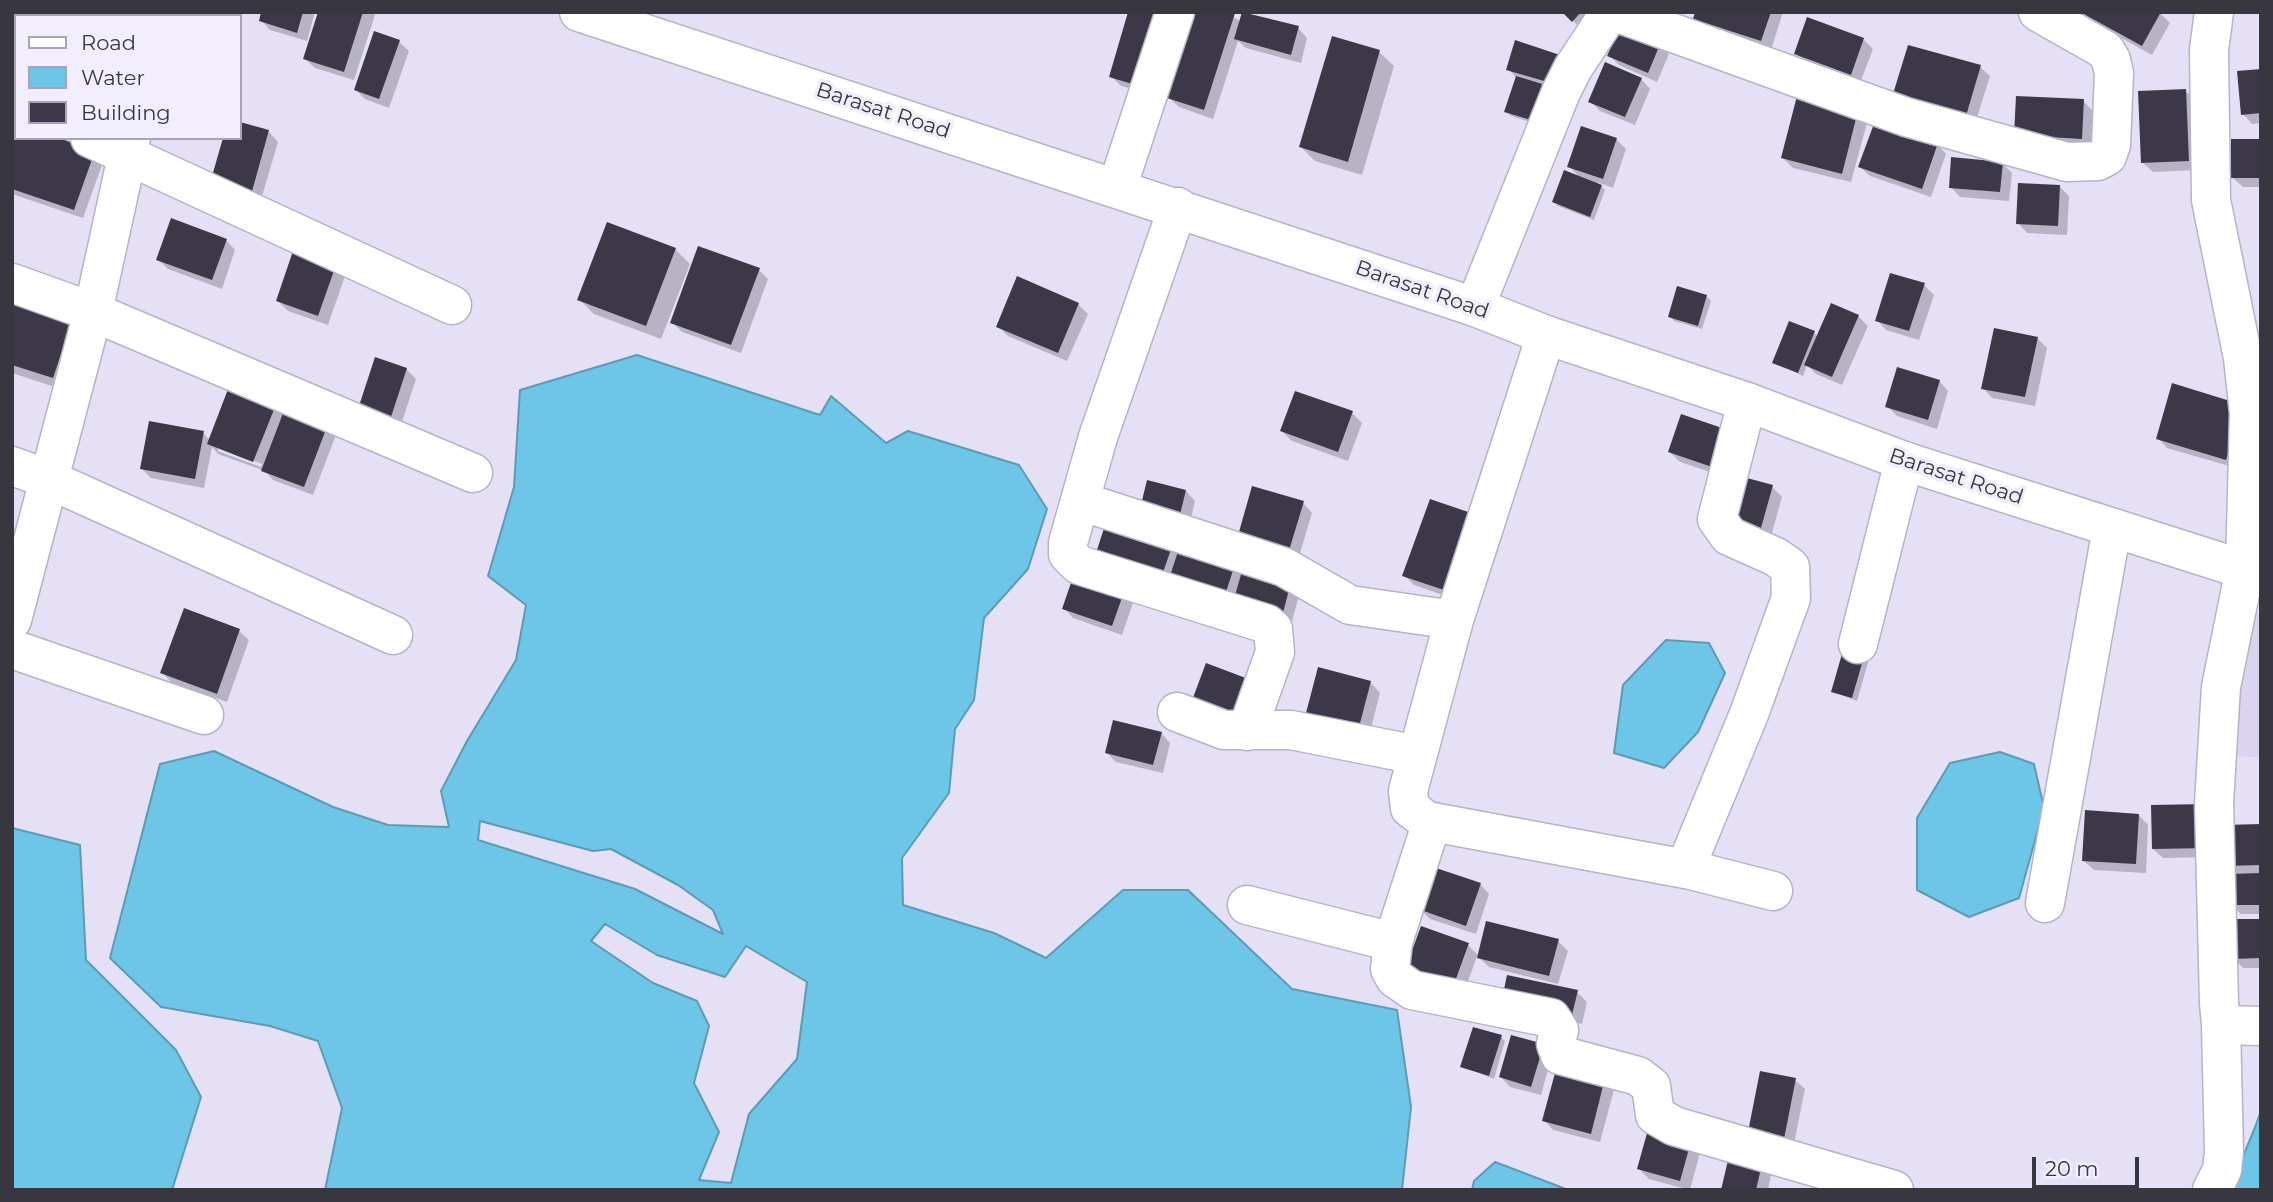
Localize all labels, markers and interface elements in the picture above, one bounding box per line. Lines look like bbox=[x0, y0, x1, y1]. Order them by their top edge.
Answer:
legend bbox=[14, 14, 242, 140]
text: Road bbox=[81, 30, 136, 55]
text: Water bbox=[81, 65, 145, 90]
street label: Barasat Road bbox=[813, 77, 953, 145]
text: Building bbox=[81, 100, 171, 125]
street label: Barasat Road bbox=[1352, 255, 1492, 325]
street label: Barasat Road bbox=[1886, 443, 2026, 511]
scale bar bbox=[2035, 1142, 2142, 1186]
text: 20 m bbox=[2045, 1156, 2099, 1181]

